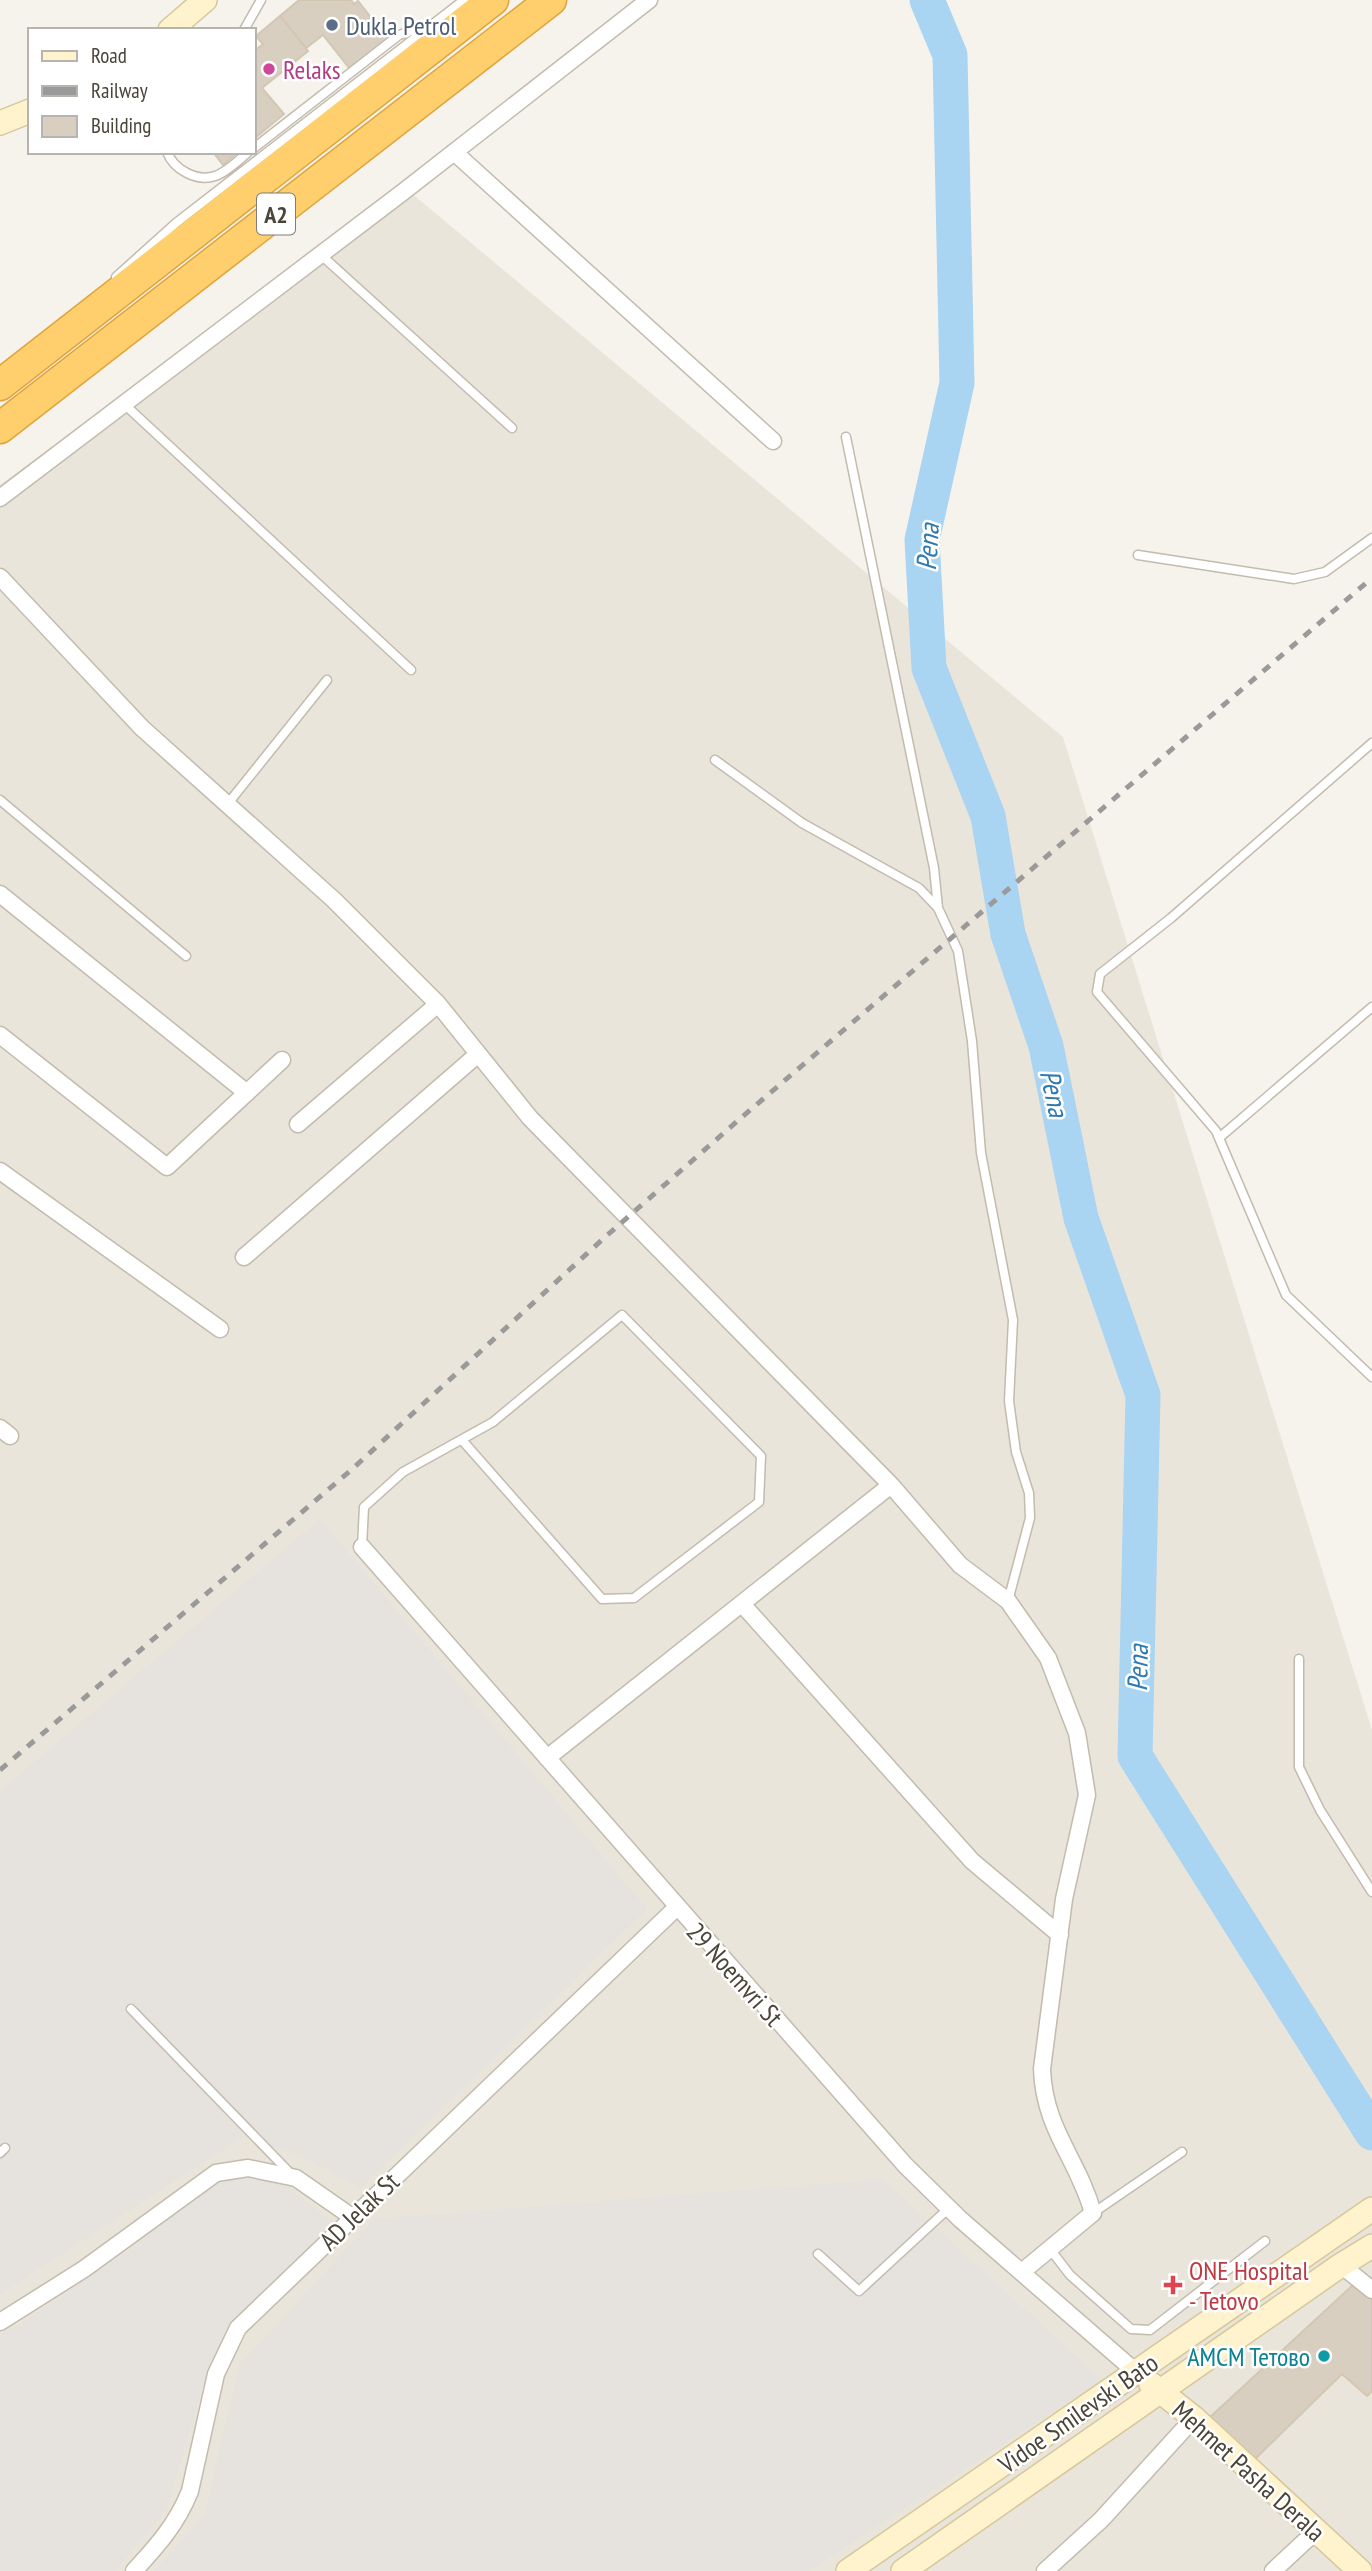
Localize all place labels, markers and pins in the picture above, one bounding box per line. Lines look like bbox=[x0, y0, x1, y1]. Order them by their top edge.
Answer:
place label: Dukla Petrol bbox=[346, 9, 456, 42]
marker: Dukla Petrol bbox=[324, 17, 340, 33]
place label: Relaks bbox=[283, 53, 341, 86]
marker: Relaks bbox=[261, 61, 277, 77]
place label: ONE Hospital - Tetovo bbox=[1189, 2254, 1308, 2317]
marker: ONE Hospital - Tetovo bbox=[1163, 2275, 1183, 2295]
place label: АМСМ Тетово bbox=[1187, 2340, 1310, 2373]
marker: АМСМ Тетово bbox=[1316, 2348, 1332, 2364]

